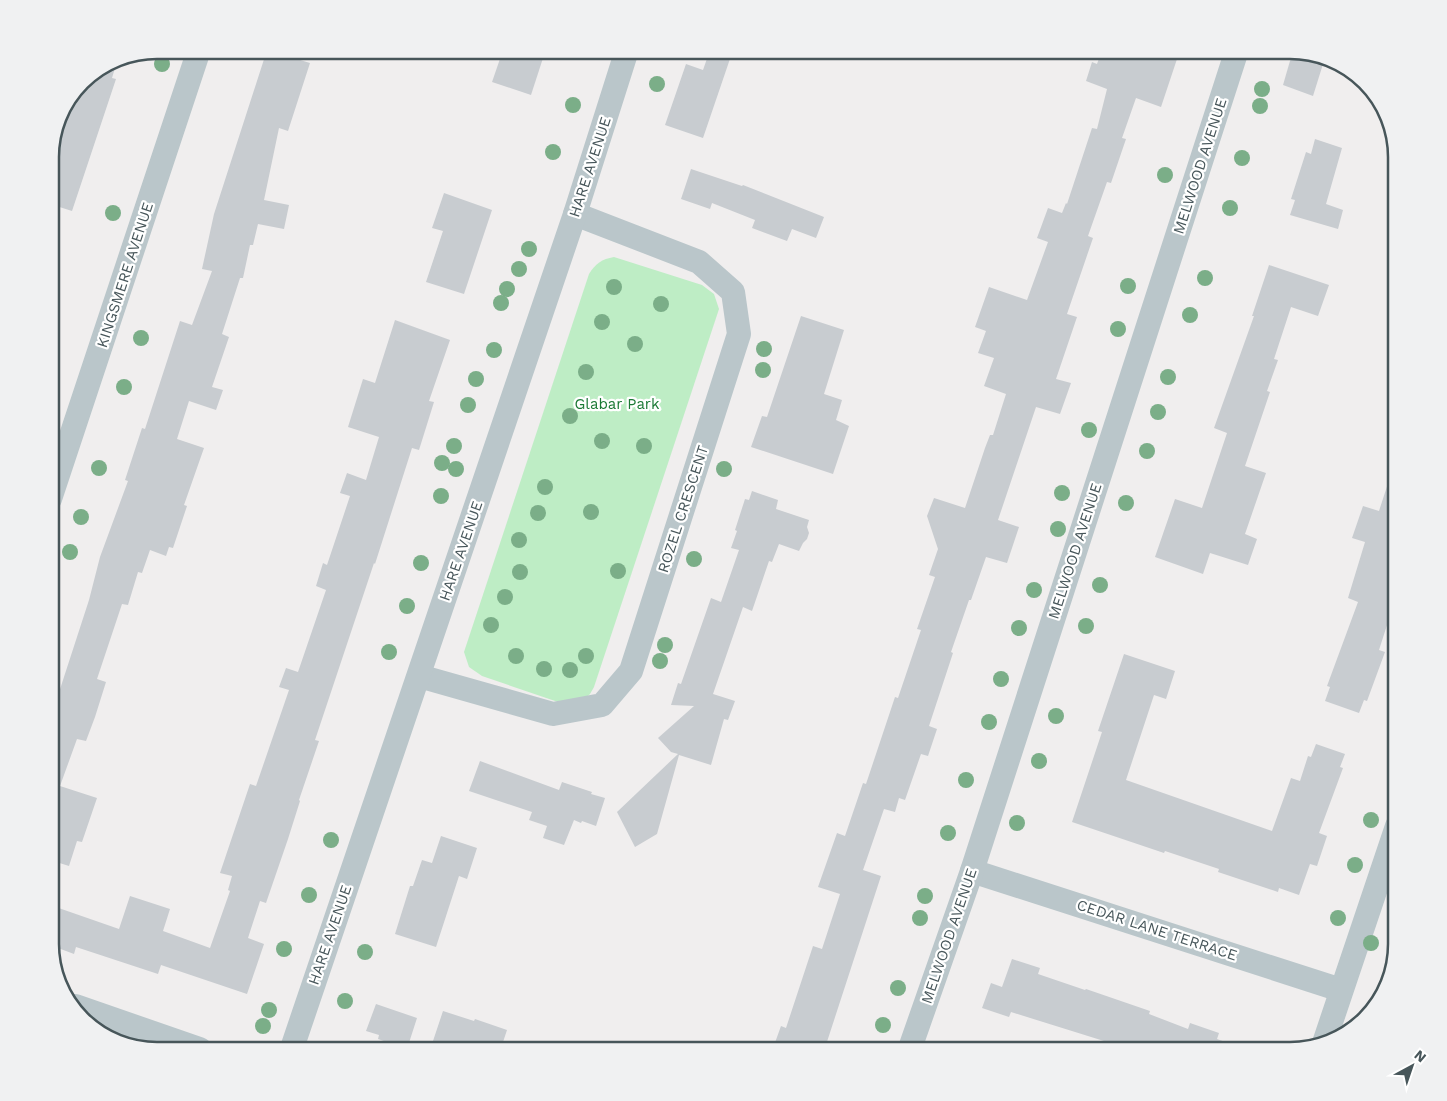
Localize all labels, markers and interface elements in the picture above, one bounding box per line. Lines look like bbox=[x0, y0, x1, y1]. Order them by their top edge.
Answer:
street label: MELWOOD AVENUE bbox=[1170, 96, 1230, 236]
street label: HARE AVENUE bbox=[565, 115, 615, 219]
street label: KINGSMERE AVENUE bbox=[93, 200, 157, 350]
park label: Glabar Park bbox=[575, 395, 660, 413]
street label: ROZEL CRESCENT bbox=[654, 443, 712, 575]
street label: MELWOOD AVENUE bbox=[1045, 481, 1105, 621]
street label: HARE AVENUE bbox=[435, 499, 487, 603]
street label: MELWOOD AVENUE bbox=[917, 866, 981, 1006]
street label: HARE AVENUE bbox=[304, 883, 356, 987]
street label: CEDAR LANE TERRACE bbox=[1075, 896, 1239, 964]
north arrow bbox=[1387, 1041, 1437, 1091]
text: N bbox=[1411, 1047, 1429, 1066]

